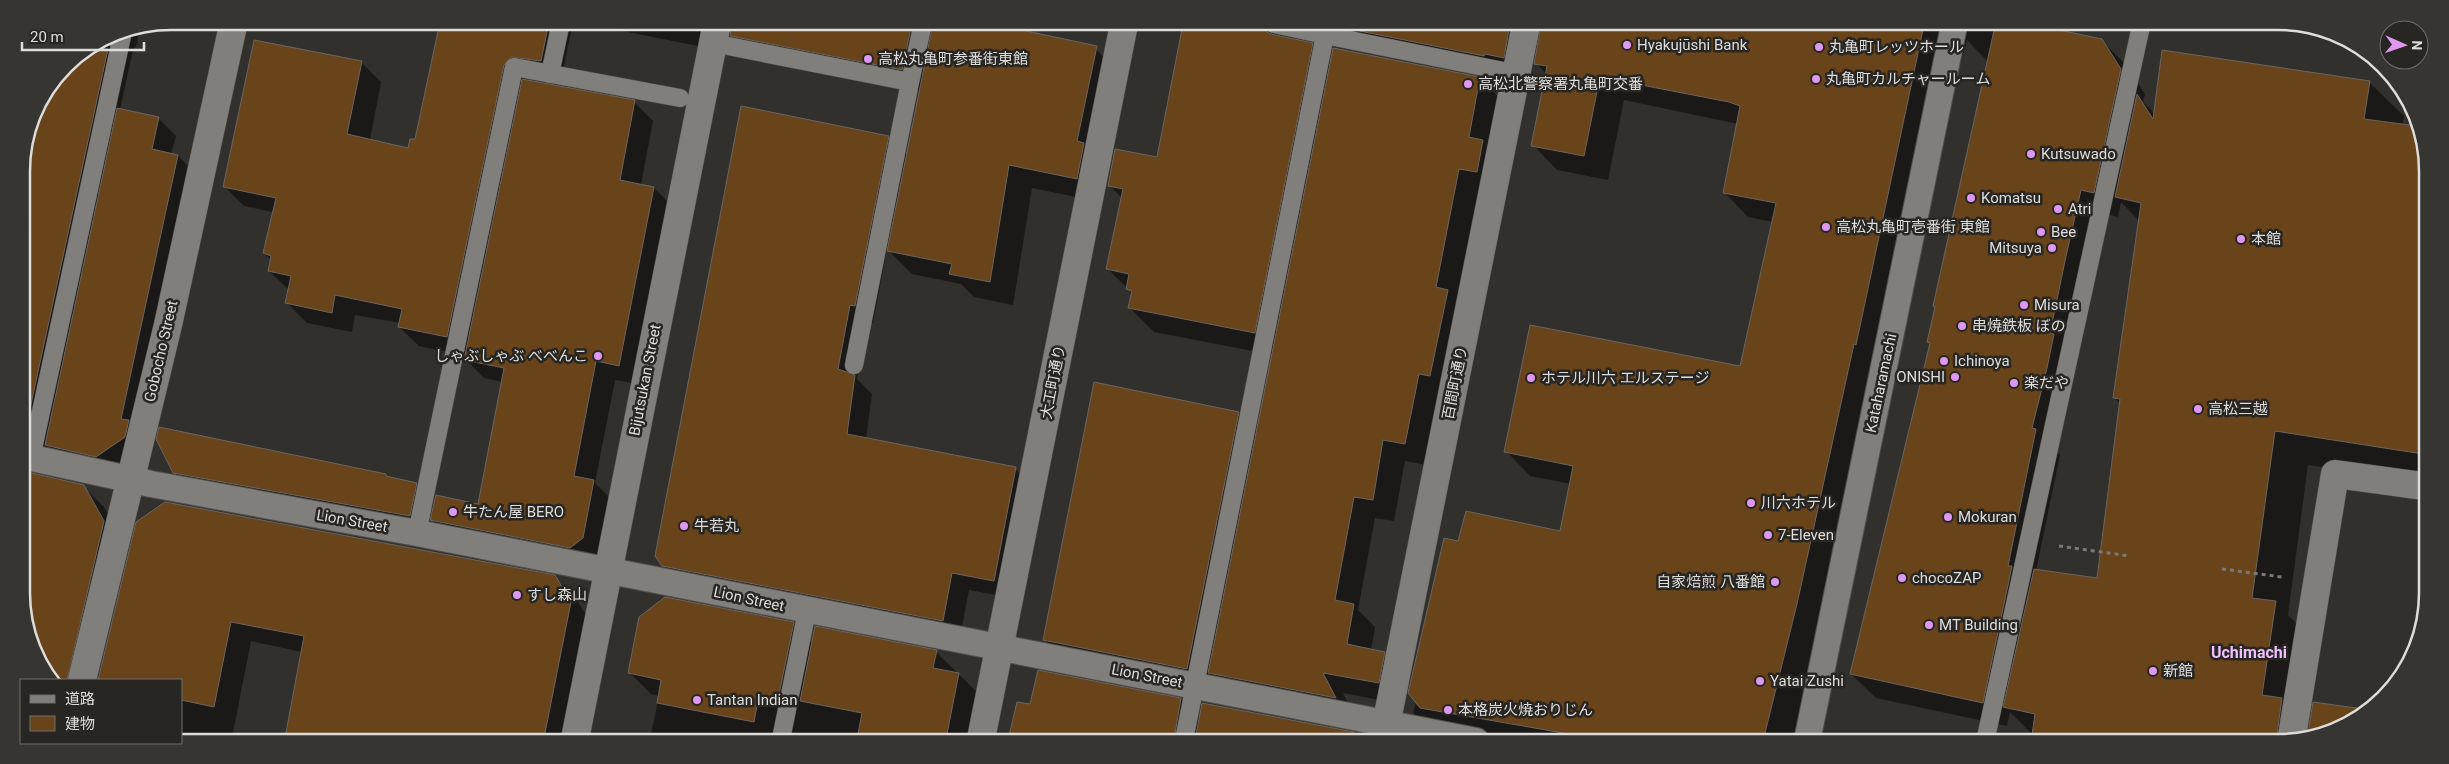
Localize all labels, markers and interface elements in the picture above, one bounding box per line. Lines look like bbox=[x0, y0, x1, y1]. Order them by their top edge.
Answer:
scale bar bbox=[22, 20, 145, 52]
north arrow bbox=[2379, 20, 2429, 70]
text: 20 m bbox=[30, 28, 64, 46]
place label: Hyakujūshi Bank bbox=[1637, 36, 1748, 54]
place label: 丸亀町レッツホール bbox=[1829, 38, 1964, 56]
marker: Hyakujūshi Bank bbox=[1621, 39, 1633, 51]
text: N bbox=[2409, 40, 2425, 51]
marker: 丸亀町レッツホール bbox=[1813, 41, 1825, 53]
place label: 高松丸亀町参番街東館 bbox=[878, 50, 1028, 68]
marker: 高松丸亀町参番街東館 bbox=[862, 53, 874, 65]
place label: 丸亀町カルチャールーム bbox=[1826, 70, 1990, 88]
marker: 丸亀町カルチャールーム bbox=[1810, 73, 1822, 85]
place label: 高松北警察署丸亀町交番 bbox=[1478, 75, 1643, 93]
marker: 高松北警察署丸亀町交番 bbox=[1462, 78, 1474, 90]
place label: Kutsuwado bbox=[2041, 145, 2116, 163]
marker: Kutsuwado bbox=[2025, 148, 2037, 160]
place label: Komatsu bbox=[1981, 189, 2041, 207]
marker: Komatsu bbox=[1965, 192, 1977, 204]
place label: Atri bbox=[2068, 200, 2091, 218]
marker: Atri bbox=[2052, 203, 2064, 215]
place label: 高松丸亀町壱番街 東館 bbox=[1836, 218, 1990, 236]
marker: 高松丸亀町壱番街 東館 bbox=[1820, 221, 1832, 233]
place label: Bee bbox=[2051, 223, 2076, 241]
marker: Bee bbox=[2035, 226, 2047, 238]
place label: 本館 bbox=[2251, 230, 2281, 248]
marker: 本館 bbox=[2235, 233, 2247, 245]
place label: Mitsuya bbox=[1989, 239, 2042, 257]
marker: Mitsuya bbox=[2046, 242, 2058, 254]
place label: Misura bbox=[2034, 296, 2080, 314]
street label: Gobocho Street bbox=[141, 298, 181, 404]
marker: Misura bbox=[2018, 299, 2030, 311]
place label: 串焼鉄板 ぼの bbox=[1972, 317, 2066, 335]
marker: 串焼鉄板 ぼの bbox=[1956, 320, 1968, 332]
street label: Bijutsukan Street bbox=[625, 323, 665, 437]
street label: Kataharamachi bbox=[1862, 332, 1900, 434]
street label: 大工町通り bbox=[1037, 343, 1069, 421]
street label: 百間町通り bbox=[1439, 344, 1471, 422]
place label: しゃぶしゃぶ べべんこ bbox=[434, 347, 588, 365]
marker: しゃぶしゃぶ べべんこ bbox=[592, 350, 604, 362]
place label: Ichinoya bbox=[1954, 352, 2010, 370]
marker: Ichinoya bbox=[1938, 355, 1950, 367]
place label: ONISHI bbox=[1896, 368, 1945, 386]
place label: ホテル川六 エルステージ bbox=[1541, 369, 1709, 387]
marker: ONISHI bbox=[1949, 371, 1961, 383]
marker: ホテル川六 エルステージ bbox=[1525, 372, 1537, 384]
place label: 楽だや bbox=[2024, 374, 2069, 392]
marker: 楽だや bbox=[2008, 377, 2020, 389]
place label: 高松三越 bbox=[2208, 400, 2268, 418]
marker: 高松三越 bbox=[2192, 403, 2204, 415]
place label: 川六ホテル bbox=[1761, 494, 1836, 512]
marker: 川六ホテル bbox=[1745, 497, 1757, 509]
place label: 牛たん屋 BERO bbox=[463, 503, 564, 521]
street label: Lion Street bbox=[315, 506, 389, 536]
marker: 牛たん屋 BERO bbox=[447, 506, 459, 518]
place label: Mokuran bbox=[1958, 508, 2017, 526]
marker: Mokuran bbox=[1942, 511, 1954, 523]
place label: 牛若丸 bbox=[694, 517, 739, 535]
marker: 牛若丸 bbox=[678, 520, 690, 532]
place label: 7-Eleven bbox=[1778, 526, 1834, 544]
marker: 7-Eleven bbox=[1762, 529, 1774, 541]
place label: chocoZAP bbox=[1912, 569, 1981, 587]
marker: chocoZAP bbox=[1896, 572, 1908, 584]
place label: 自家焙煎 八番館 bbox=[1656, 573, 1765, 591]
marker: 自家焙煎 八番館 bbox=[1769, 576, 1781, 588]
street label: Lion Street bbox=[712, 583, 786, 615]
place label: すし森山 bbox=[527, 586, 587, 604]
marker: すし森山 bbox=[511, 589, 523, 601]
place label: MT Building bbox=[1939, 616, 2018, 634]
marker: MT Building bbox=[1923, 619, 1935, 631]
district label: Uchimachi bbox=[2211, 643, 2287, 662]
street label: Lion Street bbox=[1110, 660, 1184, 692]
place label: 新館 bbox=[2163, 662, 2193, 680]
marker: 新館 bbox=[2147, 665, 2159, 677]
place label: Yatai Zushi bbox=[1770, 672, 1844, 690]
marker: Yatai Zushi bbox=[1754, 675, 1766, 687]
legend bbox=[20, 679, 182, 744]
text: 道路 bbox=[65, 690, 95, 708]
place label: Tantan Indian bbox=[707, 691, 798, 709]
marker: Tantan Indian bbox=[691, 694, 703, 706]
place label: 本格炭火焼おりじん bbox=[1458, 701, 1593, 719]
marker: 本格炭火焼おりじん bbox=[1442, 704, 1454, 716]
text: 建物 bbox=[65, 715, 95, 733]

